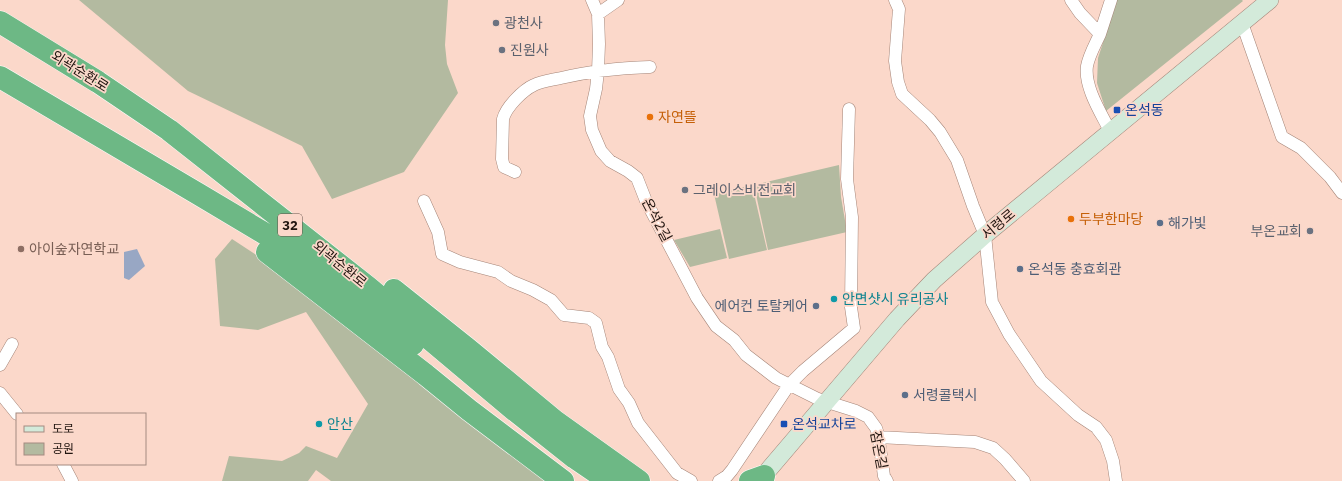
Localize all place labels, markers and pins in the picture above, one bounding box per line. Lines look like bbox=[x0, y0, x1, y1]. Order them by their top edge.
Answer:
place label: 광천사 bbox=[504, 14, 543, 32]
marker: 광천사 bbox=[491, 18, 501, 28]
place label: 진원사 bbox=[510, 41, 549, 59]
marker: 진원사 bbox=[497, 45, 507, 55]
place label: 온석동 bbox=[1125, 101, 1164, 119]
marker: 온석동 bbox=[1112, 105, 1122, 115]
place label: 자연뜰 bbox=[658, 108, 697, 126]
marker: 자연뜰 bbox=[645, 112, 655, 122]
place label: 그레이스비전교회 bbox=[693, 181, 796, 199]
marker: 그레이스비전교회 bbox=[680, 185, 690, 195]
place label: 두부한마당 bbox=[1079, 210, 1144, 228]
marker: 두부한마당 bbox=[1066, 214, 1076, 224]
place label: 해가빛 bbox=[1168, 214, 1207, 232]
marker: 해가빛 bbox=[1155, 218, 1165, 228]
place label: 부온교회 bbox=[1250, 222, 1302, 240]
marker: 부온교회 bbox=[1305, 226, 1315, 236]
place label: 아이숲자연학교 bbox=[29, 240, 119, 258]
marker: 아이숲자연학교 bbox=[16, 244, 26, 254]
place label: 온석동 충효회관 bbox=[1028, 260, 1122, 278]
marker: 온석동 충효회관 bbox=[1015, 264, 1025, 274]
place label: 안면샷시 유리공사 bbox=[842, 290, 948, 308]
marker: 안면샷시 유리공사 bbox=[829, 294, 839, 304]
place label: 에어컨 토탈케어 bbox=[715, 297, 808, 315]
marker: 에어컨 토탈케어 bbox=[811, 301, 821, 311]
place label: 서령콜택시 bbox=[913, 386, 977, 404]
marker: 서령콜택시 bbox=[900, 390, 910, 400]
place label: 안산 bbox=[327, 415, 353, 433]
place label: 온석교차로 bbox=[792, 415, 857, 433]
marker: 안산 bbox=[314, 419, 324, 429]
marker: 온석교차로 bbox=[779, 419, 789, 429]

